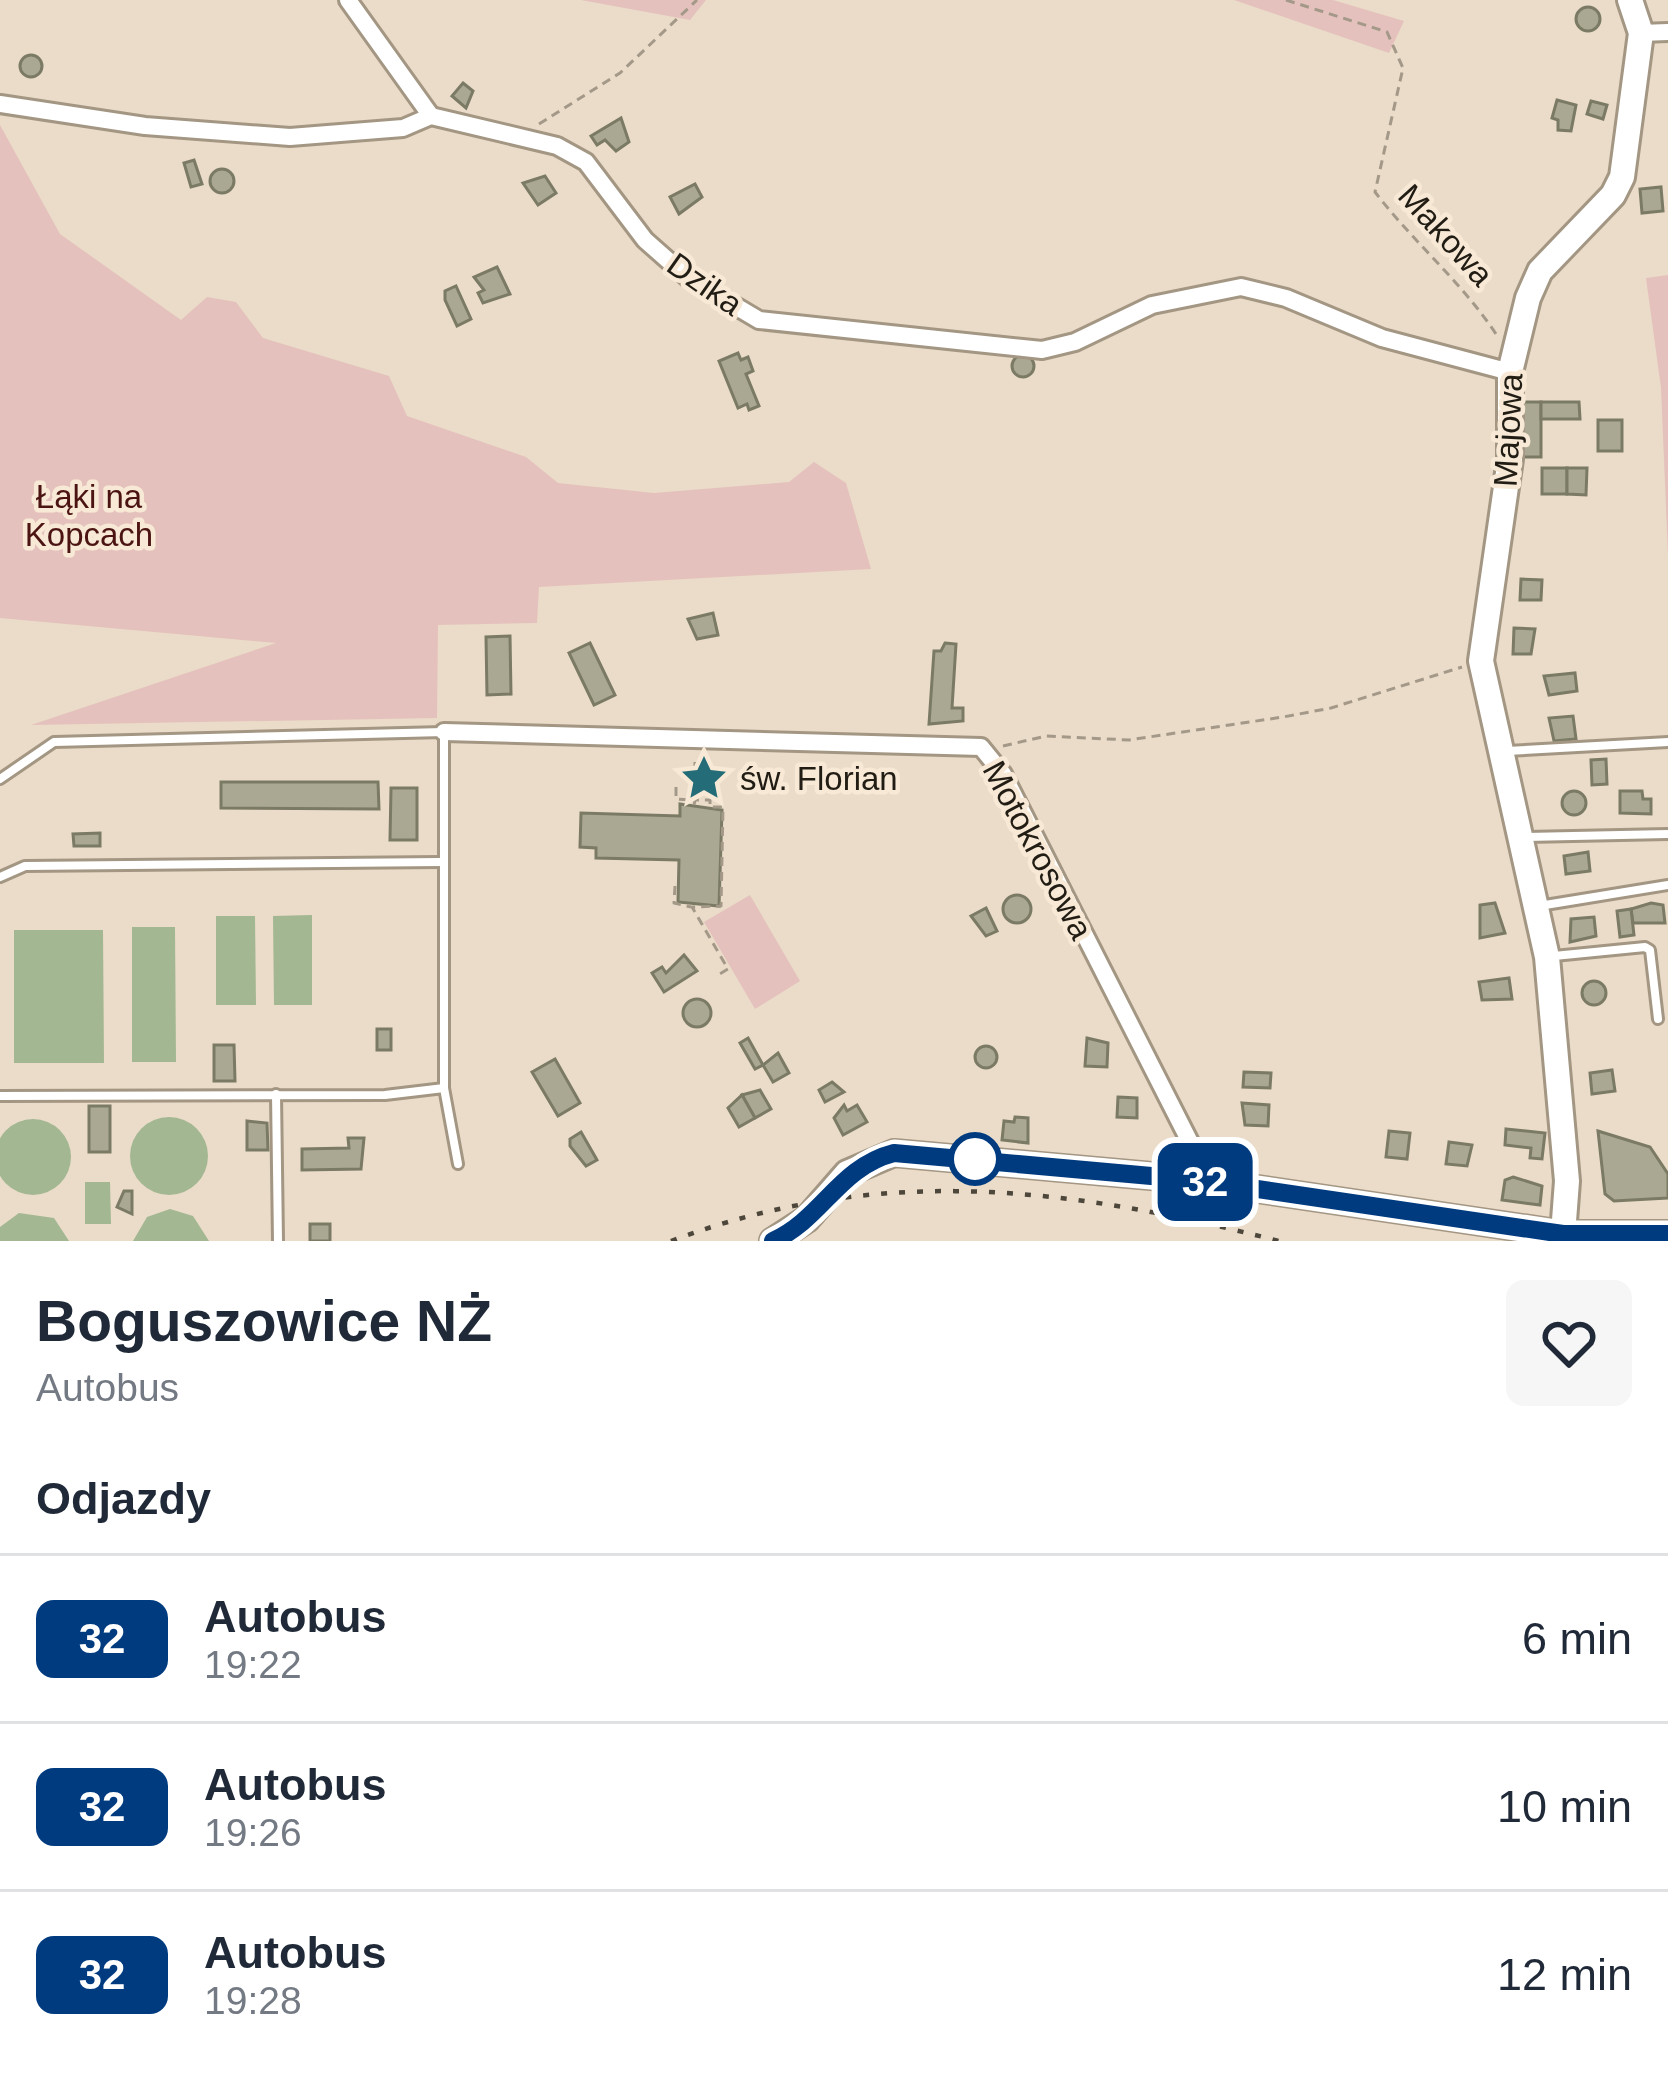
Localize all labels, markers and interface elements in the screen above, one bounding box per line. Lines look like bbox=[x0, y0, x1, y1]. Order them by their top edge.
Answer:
street label: Makowa bbox=[1391, 177, 1501, 294]
street label: Dzika bbox=[661, 245, 750, 323]
street label: Majowa bbox=[1487, 372, 1529, 488]
park label: Łąki na Kopcach bbox=[25, 478, 153, 553]
place icon: św. Florian bbox=[679, 753, 729, 803]
street label: Motokrosowa bbox=[976, 755, 1101, 946]
place label: św. Florian bbox=[740, 760, 898, 797]
unlabelled marker bbox=[950, 1134, 1000, 1184]
line badge: 32 bbox=[1151, 1143, 1259, 1221]
text: 32 bbox=[1182, 1158, 1228, 1205]
button: heart bbox=[1506, 1280, 1632, 1406]
text: Boguszowice NŻ bbox=[36, 1289, 492, 1353]
text: Autobus bbox=[36, 1366, 179, 1409]
text: Odjazdy bbox=[36, 1473, 211, 1524]
text: Autobus bbox=[204, 1591, 386, 1642]
text: 6 min bbox=[1522, 1613, 1632, 1664]
text: 32 bbox=[79, 1615, 125, 1662]
text: 19:22 bbox=[204, 1643, 302, 1686]
text: Autobus bbox=[204, 1759, 386, 1810]
text: 10 min bbox=[1497, 1781, 1632, 1832]
text: 32 bbox=[79, 1783, 125, 1830]
text: 19:26 bbox=[204, 1811, 302, 1854]
text: Autobus bbox=[204, 1927, 386, 1978]
text: 12 min bbox=[1497, 1949, 1632, 2000]
text: 32 bbox=[79, 1951, 125, 1998]
text: 19:28 bbox=[204, 1979, 302, 2022]

